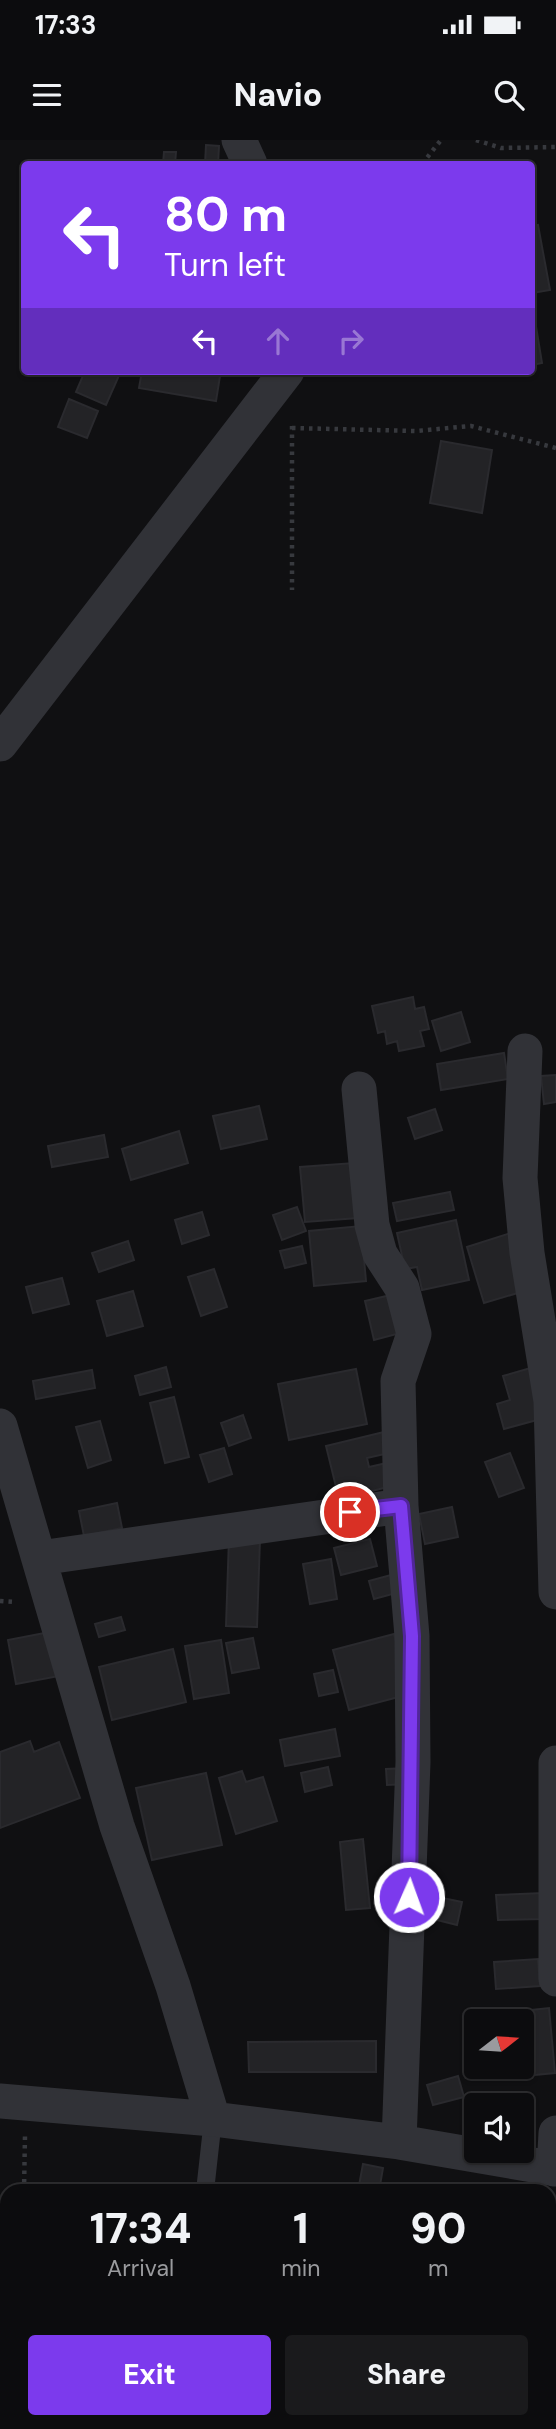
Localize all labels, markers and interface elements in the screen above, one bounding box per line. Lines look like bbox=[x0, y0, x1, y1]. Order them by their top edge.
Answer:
text: 17:33 bbox=[35, 8, 96, 42]
text: Navio bbox=[234, 74, 322, 116]
icon: menu bbox=[28, 76, 66, 114]
icon: search bbox=[490, 76, 528, 114]
text: 80 m bbox=[164, 182, 287, 246]
icon: left bbox=[49, 189, 140, 280]
text: Turn left bbox=[164, 244, 286, 286]
icon: left bbox=[186, 322, 224, 360]
icon: ahead bbox=[259, 322, 297, 360]
icon: right bbox=[332, 322, 370, 360]
pin bbox=[320, 1482, 380, 1542]
icon: arrive bbox=[331, 1493, 369, 1531]
position arrow bbox=[372, 1860, 446, 1934]
north arrow bbox=[464, 2009, 534, 2079]
map controls bbox=[464, 2009, 534, 2163]
button: sound bbox=[464, 2093, 534, 2163]
text: 17:34 bbox=[90, 2201, 192, 2256]
text: 1 bbox=[293, 2201, 309, 2256]
text: 90 bbox=[410, 2201, 466, 2256]
text: Arrival bbox=[107, 2253, 174, 2283]
text: min bbox=[281, 2253, 320, 2283]
text: m bbox=[428, 2253, 448, 2283]
button: Exit bbox=[28, 2335, 271, 2415]
button: Share bbox=[285, 2335, 528, 2415]

